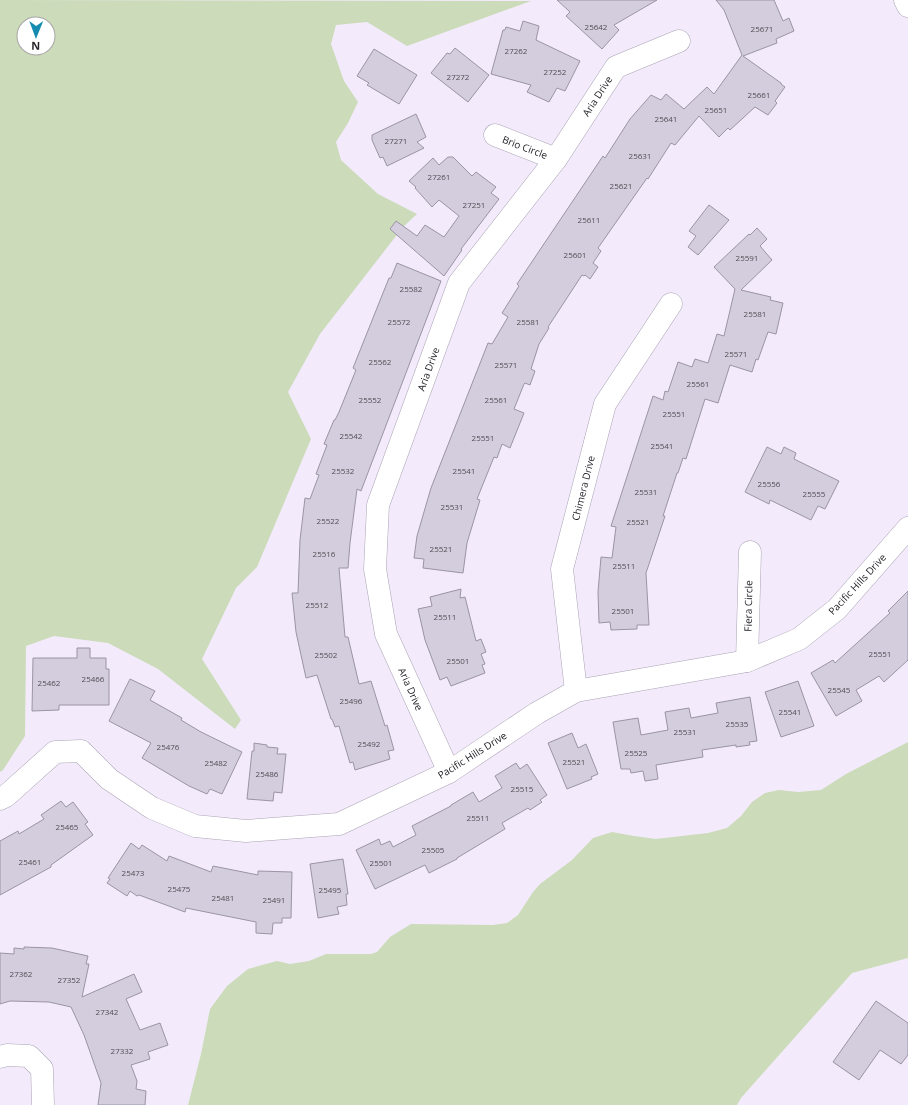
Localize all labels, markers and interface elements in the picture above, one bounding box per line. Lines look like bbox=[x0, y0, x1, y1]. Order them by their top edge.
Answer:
north arrow bbox=[16, 16, 56, 56]
house number: 25642 bbox=[585, 21, 608, 32]
house number: 25671 bbox=[751, 23, 773, 34]
text: N bbox=[31, 39, 40, 54]
house number: 27262 bbox=[505, 45, 528, 56]
house number: 27252 bbox=[544, 66, 567, 77]
house number: 27272 bbox=[447, 71, 470, 82]
street label: Aria Drive bbox=[579, 73, 615, 119]
house number: 25661 bbox=[748, 89, 770, 100]
house number: 25651 bbox=[705, 104, 727, 115]
house number: 25641 bbox=[655, 113, 677, 124]
street label: Brio Circle bbox=[500, 132, 550, 162]
house number: 27271 bbox=[385, 135, 407, 146]
house number: 25631 bbox=[629, 150, 651, 161]
house number: 27261 bbox=[428, 171, 450, 182]
house number: 25621 bbox=[610, 180, 632, 191]
house number: 27251 bbox=[463, 199, 485, 210]
house number: 25611 bbox=[578, 214, 600, 225]
house number: 25601 bbox=[564, 249, 586, 260]
house number: 25591 bbox=[736, 252, 758, 263]
house number: 25582 bbox=[400, 283, 423, 294]
house number: 25581 bbox=[744, 308, 766, 319]
house number: 25572 bbox=[388, 316, 411, 327]
house number: 25581 bbox=[517, 316, 539, 327]
street label: Aria Drive bbox=[414, 345, 442, 393]
house number: 25571 bbox=[725, 348, 747, 359]
house number: 25562 bbox=[369, 356, 392, 367]
house number: 25571 bbox=[495, 359, 517, 370]
house number: 25561 bbox=[687, 378, 709, 389]
house number: 25552 bbox=[359, 394, 382, 405]
house number: 25561 bbox=[485, 394, 507, 405]
house number: 25551 bbox=[663, 408, 685, 419]
house number: 25542 bbox=[340, 430, 363, 441]
house number: 25551 bbox=[472, 432, 494, 443]
house number: 25541 bbox=[651, 440, 673, 451]
street label: Chimera Drive bbox=[568, 454, 598, 522]
house number: 25532 bbox=[332, 465, 355, 476]
house number: 25541 bbox=[453, 465, 475, 476]
house number: 25556 bbox=[758, 478, 781, 489]
house number: 25531 bbox=[635, 486, 657, 497]
house number: 25555 bbox=[803, 488, 826, 499]
house number: 25531 bbox=[441, 501, 463, 512]
house number: 25522 bbox=[317, 515, 340, 526]
house number: 25521 bbox=[627, 516, 649, 527]
house number: 25521 bbox=[430, 543, 452, 554]
house number: 25516 bbox=[313, 548, 336, 559]
street label: Pacific Hills Drive bbox=[825, 550, 889, 618]
house number: 25511 bbox=[613, 560, 635, 571]
street label: Fiera Circle bbox=[741, 580, 755, 632]
house number: 25512 bbox=[306, 599, 329, 610]
house number: 25501 bbox=[612, 605, 634, 616]
house number: 25511 bbox=[434, 611, 456, 622]
house number: 25551 bbox=[869, 648, 891, 659]
house number: 25502 bbox=[315, 649, 338, 660]
house number: 25501 bbox=[447, 655, 469, 666]
street label: Aria Drive bbox=[395, 665, 427, 713]
house number: 25466 bbox=[82, 673, 105, 684]
house number: 25462 bbox=[38, 677, 61, 688]
house number: 25545 bbox=[828, 684, 851, 695]
house number: 25496 bbox=[340, 695, 363, 706]
house number: 25541 bbox=[779, 706, 801, 717]
house number: 25535 bbox=[726, 718, 749, 729]
house number: 25531 bbox=[674, 726, 696, 737]
street label: Pacific Hills Drive bbox=[435, 728, 510, 782]
house number: 25492 bbox=[358, 738, 381, 749]
house number: 25476 bbox=[157, 741, 180, 752]
house number: 25525 bbox=[625, 747, 648, 758]
house number: 25521 bbox=[563, 756, 585, 767]
house number: 25482 bbox=[205, 757, 228, 768]
house number: 25486 bbox=[256, 768, 279, 779]
house number: 25515 bbox=[511, 783, 534, 794]
house number: 25511 bbox=[467, 812, 489, 823]
house number: 25465 bbox=[56, 821, 79, 832]
house number: 25505 bbox=[422, 844, 445, 855]
house number: 25461 bbox=[19, 856, 41, 867]
house number: 25501 bbox=[370, 857, 392, 868]
house number: 25473 bbox=[122, 867, 145, 878]
house number: 25475 bbox=[168, 883, 191, 894]
house number: 25495 bbox=[319, 884, 342, 895]
house number: 25481 bbox=[212, 892, 234, 903]
house number: 25491 bbox=[263, 894, 285, 905]
house number: 27362 bbox=[10, 968, 33, 979]
house number: 27352 bbox=[58, 974, 81, 985]
house number: 27342 bbox=[96, 1006, 119, 1017]
house number: 27332 bbox=[111, 1045, 134, 1056]

